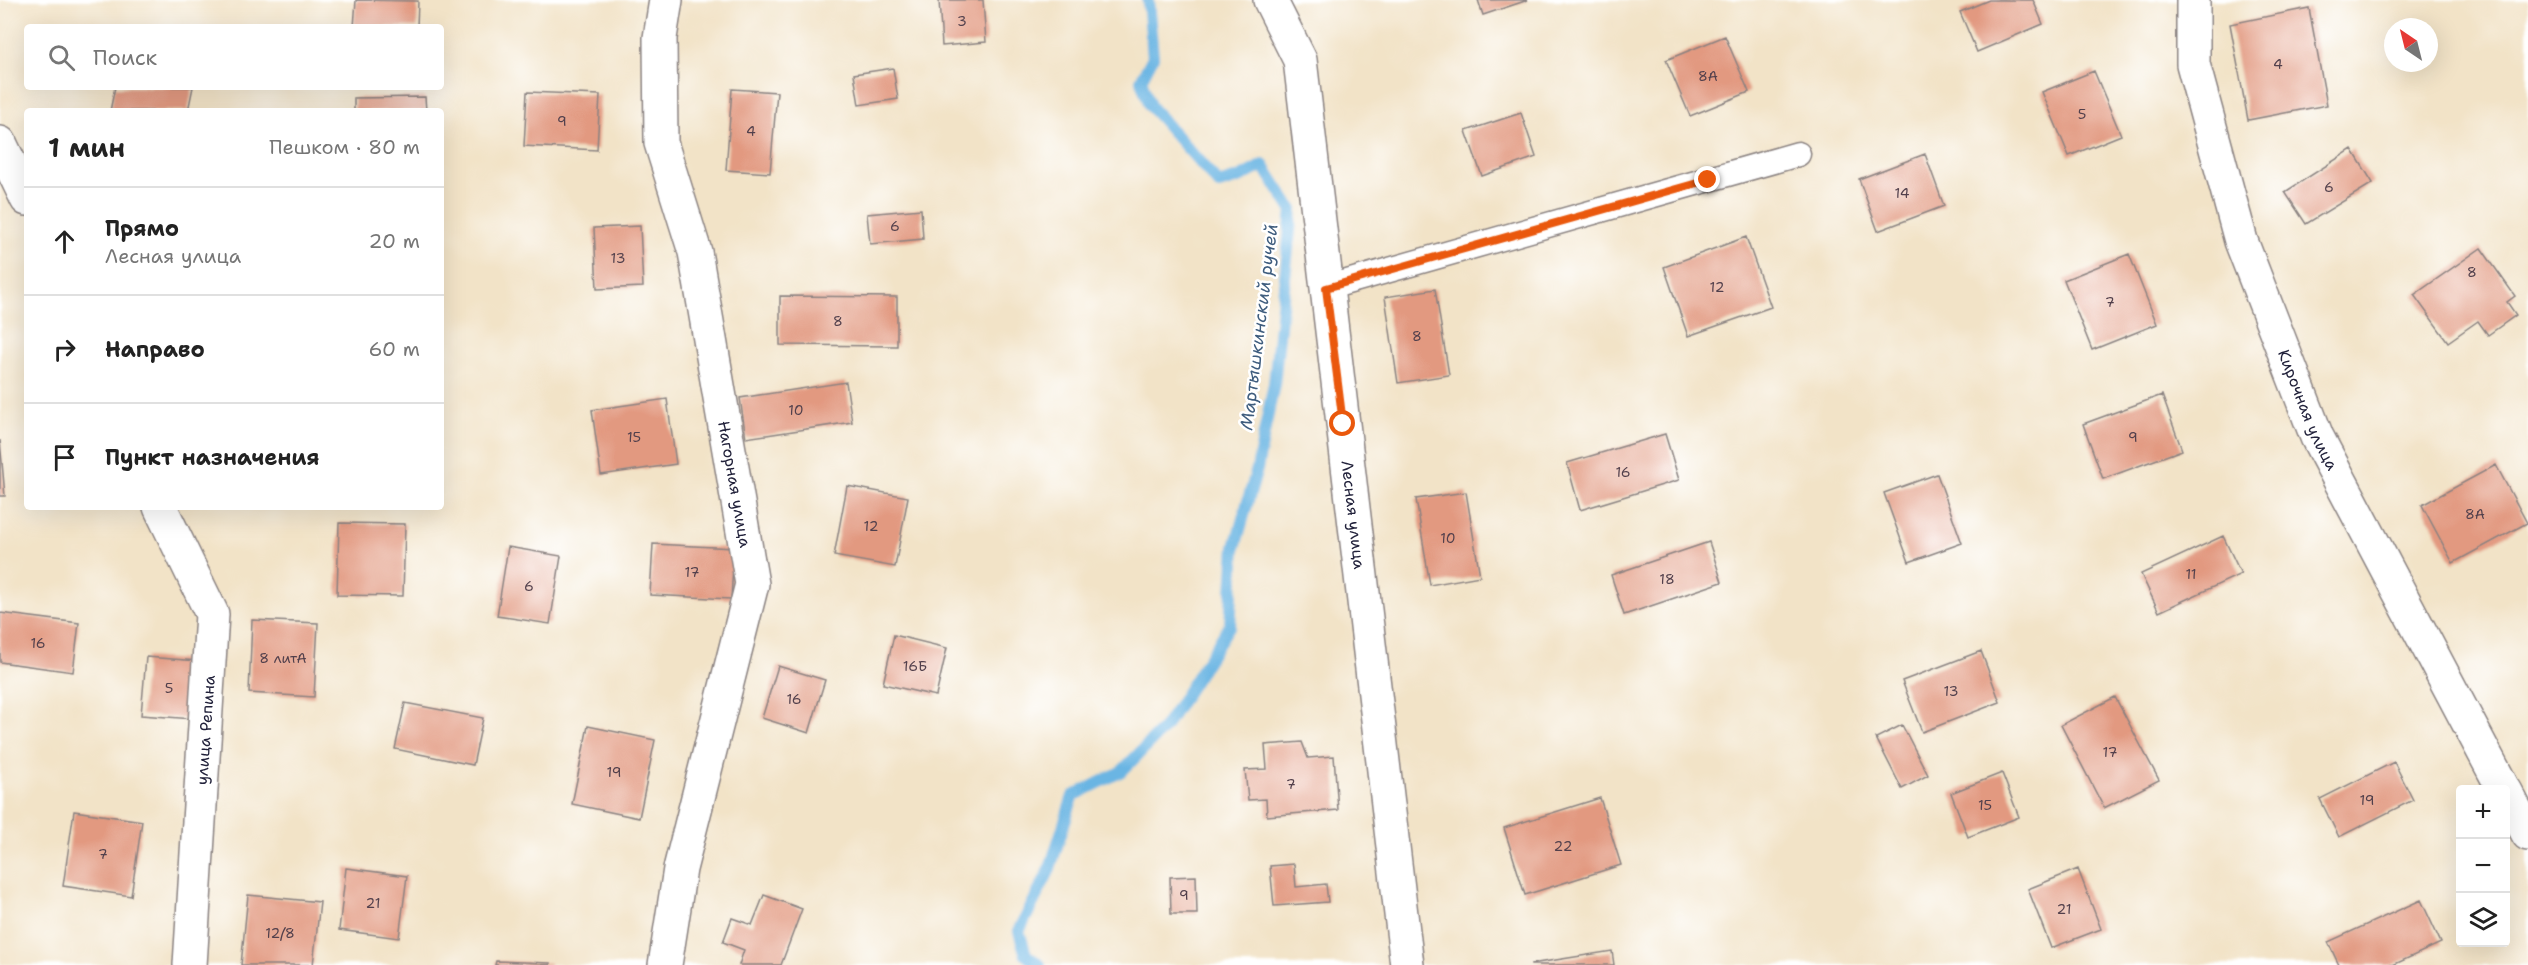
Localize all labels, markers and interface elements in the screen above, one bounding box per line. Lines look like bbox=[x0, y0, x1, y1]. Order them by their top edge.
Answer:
house number: 3 bbox=[957, 12, 967, 30]
north arrow bbox=[2384, 18, 2438, 72]
search box bbox=[24, 24, 444, 90]
icon: search bbox=[45, 41, 78, 74]
text: Поиск bbox=[93, 43, 157, 72]
house number: 4 bbox=[2273, 55, 2283, 73]
house number: 8А bbox=[1698, 67, 1718, 85]
house number: 5 bbox=[2078, 105, 2086, 123]
house number: 9 bbox=[557, 112, 567, 130]
house number: 4 bbox=[746, 122, 756, 140]
text: 1 мин bbox=[48, 130, 125, 165]
text: Пешком · 80 m bbox=[269, 134, 420, 160]
route end bbox=[1694, 166, 1720, 192]
house number: 6 bbox=[2324, 178, 2334, 196]
house number: 14 bbox=[1894, 184, 1910, 202]
text: Прямо bbox=[105, 214, 179, 243]
house number: 6 bbox=[890, 217, 900, 235]
water label: Мартышкинский ручей bbox=[1234, 222, 1284, 432]
icon: ahead bbox=[48, 225, 81, 258]
text: 20 m bbox=[369, 228, 420, 254]
text: Лесная улица bbox=[105, 243, 241, 269]
house number: 13 bbox=[611, 249, 625, 267]
house number: 8 bbox=[2467, 263, 2477, 281]
house number: 12 bbox=[1710, 278, 1724, 296]
house number: 7 bbox=[2105, 293, 2115, 311]
house number: 8 bbox=[833, 312, 843, 330]
house number: 8 bbox=[1412, 327, 1422, 345]
icon: right bbox=[48, 333, 81, 366]
text: Направо bbox=[105, 335, 205, 364]
text: 60 m bbox=[368, 336, 420, 362]
street label: Кирочная улица bbox=[2273, 346, 2343, 474]
house number: 10 bbox=[788, 401, 804, 419]
route start bbox=[1329, 410, 1355, 436]
street label: Нагорная улица bbox=[713, 419, 756, 549]
house number: 15 bbox=[627, 428, 641, 446]
house number: 9 bbox=[2128, 428, 2138, 446]
icon: arrive bbox=[48, 441, 81, 474]
text: Пункт назначения bbox=[105, 443, 319, 472]
street label: Лесная улица bbox=[1336, 459, 1370, 570]
house number: 16 bbox=[1615, 463, 1631, 481]
house number: 8А bbox=[2465, 505, 2485, 523]
house number: 12 bbox=[864, 517, 878, 535]
house number: 10 bbox=[1440, 529, 1456, 547]
house number: 17 bbox=[685, 563, 699, 581]
house number: 11 bbox=[2185, 565, 2197, 583]
house number: 18 bbox=[1659, 570, 1675, 588]
house number: 6 bbox=[524, 577, 534, 595]
house number: 16 bbox=[30, 634, 46, 652]
house number: 8 литА bbox=[259, 649, 307, 667]
house number: 16Б bbox=[903, 657, 927, 675]
street label: улица Репина bbox=[191, 674, 220, 786]
house number: 5 bbox=[165, 679, 173, 697]
house number: 13 bbox=[1944, 682, 1958, 700]
house number: 16 bbox=[786, 690, 802, 708]
house number: 17 bbox=[2103, 743, 2117, 761]
house number: 19 bbox=[606, 763, 622, 781]
house number: 7 bbox=[1286, 775, 1296, 793]
map controls bbox=[2456, 785, 2510, 947]
button: + bbox=[2456, 785, 2510, 839]
house number: 19 bbox=[2359, 791, 2375, 809]
house number: 15 bbox=[1978, 796, 1992, 814]
house number: 22 bbox=[1554, 837, 1572, 855]
button: − bbox=[2456, 839, 2510, 893]
house number: 7 bbox=[98, 845, 108, 863]
house number: 9 bbox=[1179, 886, 1189, 904]
button: layers bbox=[2456, 893, 2510, 947]
house number: 21 bbox=[366, 894, 380, 912]
house number: 21 bbox=[2057, 900, 2071, 918]
house number: 12/8 bbox=[265, 924, 295, 942]

